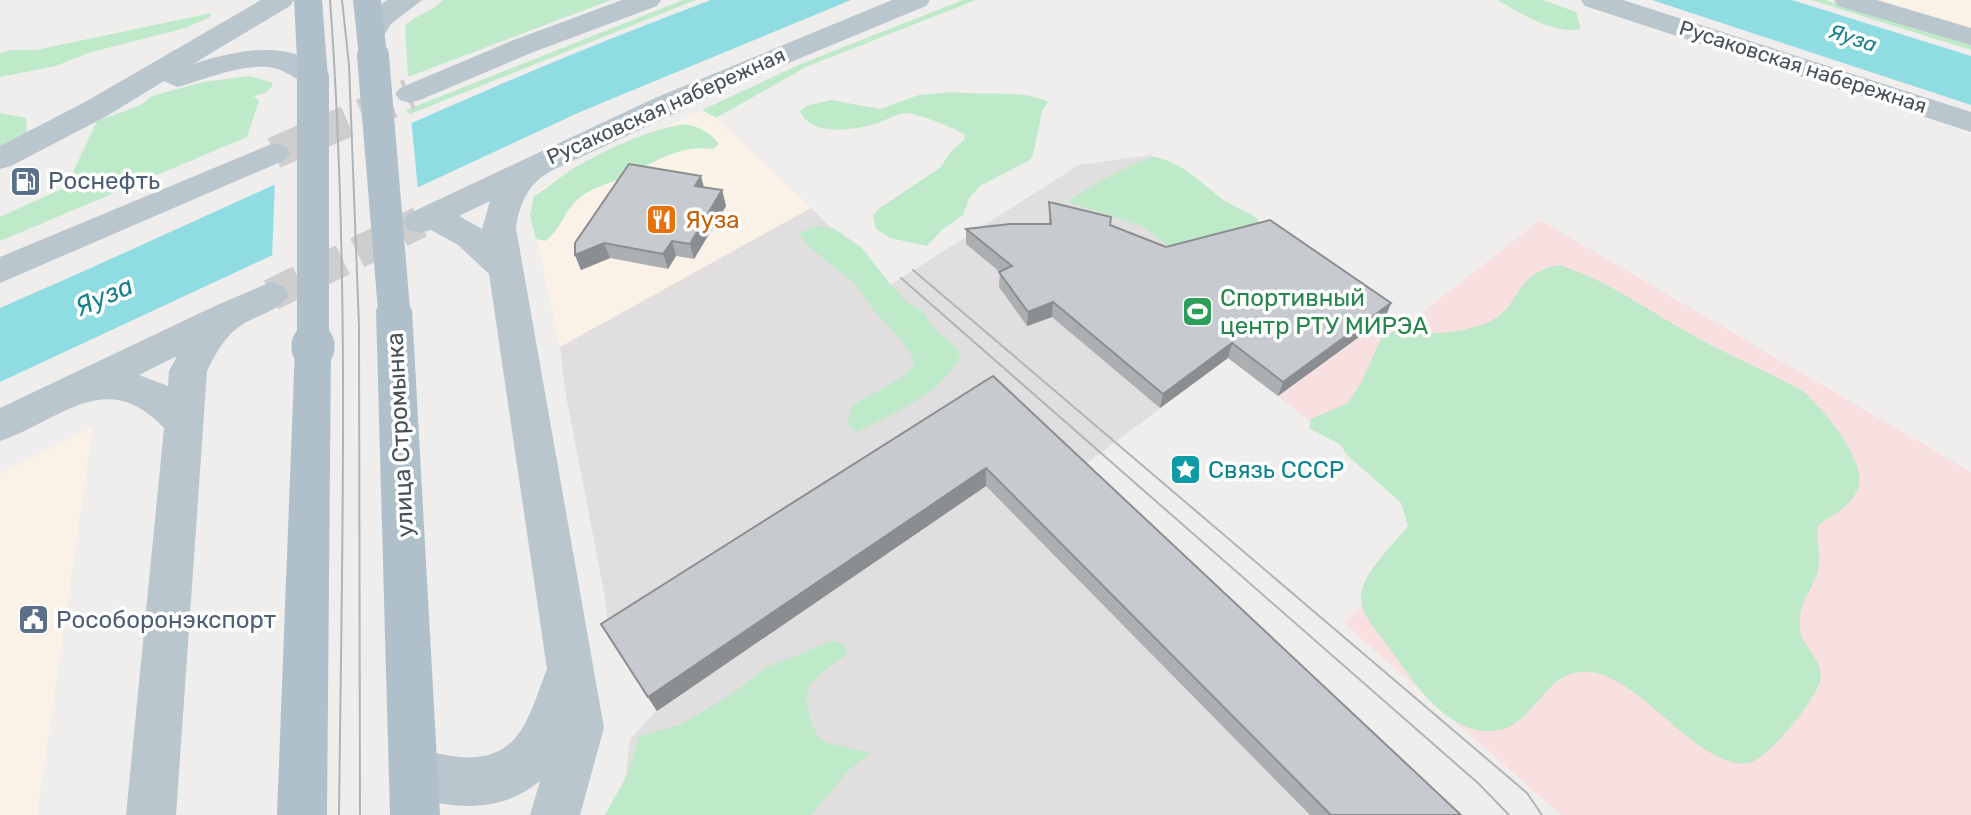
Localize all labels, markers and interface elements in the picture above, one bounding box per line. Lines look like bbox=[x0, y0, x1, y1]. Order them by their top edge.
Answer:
street label: Русаковская набережная bbox=[1676, 15, 1930, 118]
water label: Яуза bbox=[1826, 18, 1880, 57]
street label: Русаковская набережная bbox=[543, 42, 789, 170]
fuel station icon: Роснефть bbox=[8, 164, 42, 198]
place label: Роснефть bbox=[48, 167, 160, 195]
restaurant icon: Яуза bbox=[645, 203, 679, 237]
place label: Яуза bbox=[685, 206, 740, 234]
water label: Яуза bbox=[70, 270, 138, 323]
place label: Спортивный центр РТУ МИРЭА bbox=[1220, 284, 1428, 340]
sports icon: Спортивный центр РТУ МИРЭА bbox=[1180, 295, 1214, 329]
street label: улица Стромынка bbox=[381, 332, 419, 538]
place icon: Связь СССР bbox=[1168, 453, 1202, 487]
place label: Связь СССР bbox=[1208, 456, 1344, 484]
public building icon: Рособоронэкспорт bbox=[16, 603, 50, 637]
place label: Рособоронэкспорт bbox=[56, 606, 276, 634]

